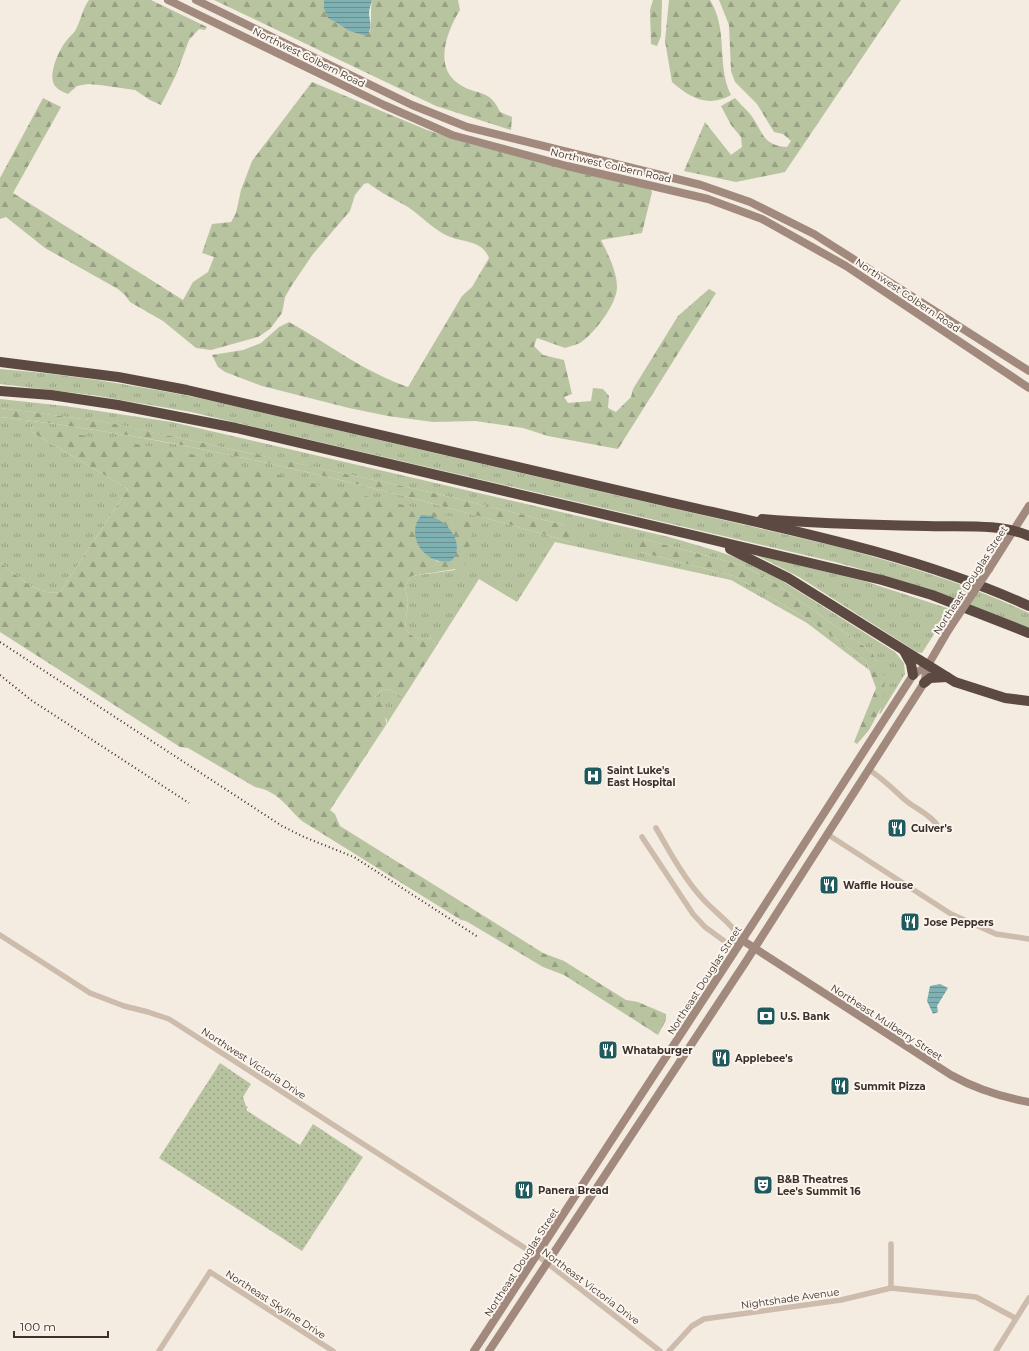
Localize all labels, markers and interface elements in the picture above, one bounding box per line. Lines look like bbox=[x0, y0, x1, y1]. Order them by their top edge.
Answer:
street label: Northwest Colbern Road bbox=[250, 25, 367, 90]
street label: Northwest Colbern Road bbox=[549, 145, 673, 186]
street label: Northwest Colbern Road bbox=[853, 255, 963, 335]
street label: Northeast Douglas Street bbox=[930, 523, 1010, 637]
place label: Saint Luke's East Hospital bbox=[607, 764, 676, 789]
hospital icon: Saint Luke's East Hospital bbox=[582, 765, 604, 787]
restaurant icon: Culver's bbox=[886, 817, 908, 839]
place label: Culver's bbox=[911, 822, 953, 835]
restaurant icon: Waffle House bbox=[818, 874, 840, 896]
place label: Waffle House bbox=[843, 879, 913, 892]
restaurant icon: Jose Peppers bbox=[899, 911, 921, 933]
place label: Jose Peppers bbox=[923, 916, 994, 929]
street label: Northeast Douglas Street bbox=[664, 923, 744, 1037]
street label: Northeast Mulberry Street bbox=[828, 981, 945, 1063]
bank icon: U.S. Bank bbox=[755, 1005, 777, 1027]
place label: U.S. Bank bbox=[780, 1010, 830, 1023]
street label: Northwest Victoria Drive bbox=[199, 1025, 309, 1102]
restaurant icon: Whataburger bbox=[597, 1039, 619, 1061]
place label: Whataburger bbox=[622, 1044, 693, 1057]
restaurant icon: Applebee's bbox=[710, 1047, 732, 1069]
place label: Applebee's bbox=[734, 1052, 793, 1065]
restaurant icon: Summit Pizza bbox=[829, 1075, 851, 1097]
place label: Summit Pizza bbox=[854, 1080, 926, 1093]
place label: B&B Theatres Lee's Summit 16 bbox=[777, 1173, 861, 1198]
theatre icon: B&B Theatres Lee's Summit 16 bbox=[752, 1174, 774, 1196]
restaurant icon: Panera Bread bbox=[513, 1179, 535, 1201]
place label: Panera Bread bbox=[538, 1184, 609, 1197]
street label: Northeast Douglas Street bbox=[481, 1205, 561, 1319]
street label: Northeast Victoria Drive bbox=[539, 1245, 642, 1328]
street label: Northeast Skyline Drive bbox=[223, 1267, 328, 1342]
street label: Nightshade Avenue bbox=[740, 1285, 840, 1312]
scale bar bbox=[14, 1313, 108, 1339]
text: 100 m bbox=[20, 1319, 56, 1334]

